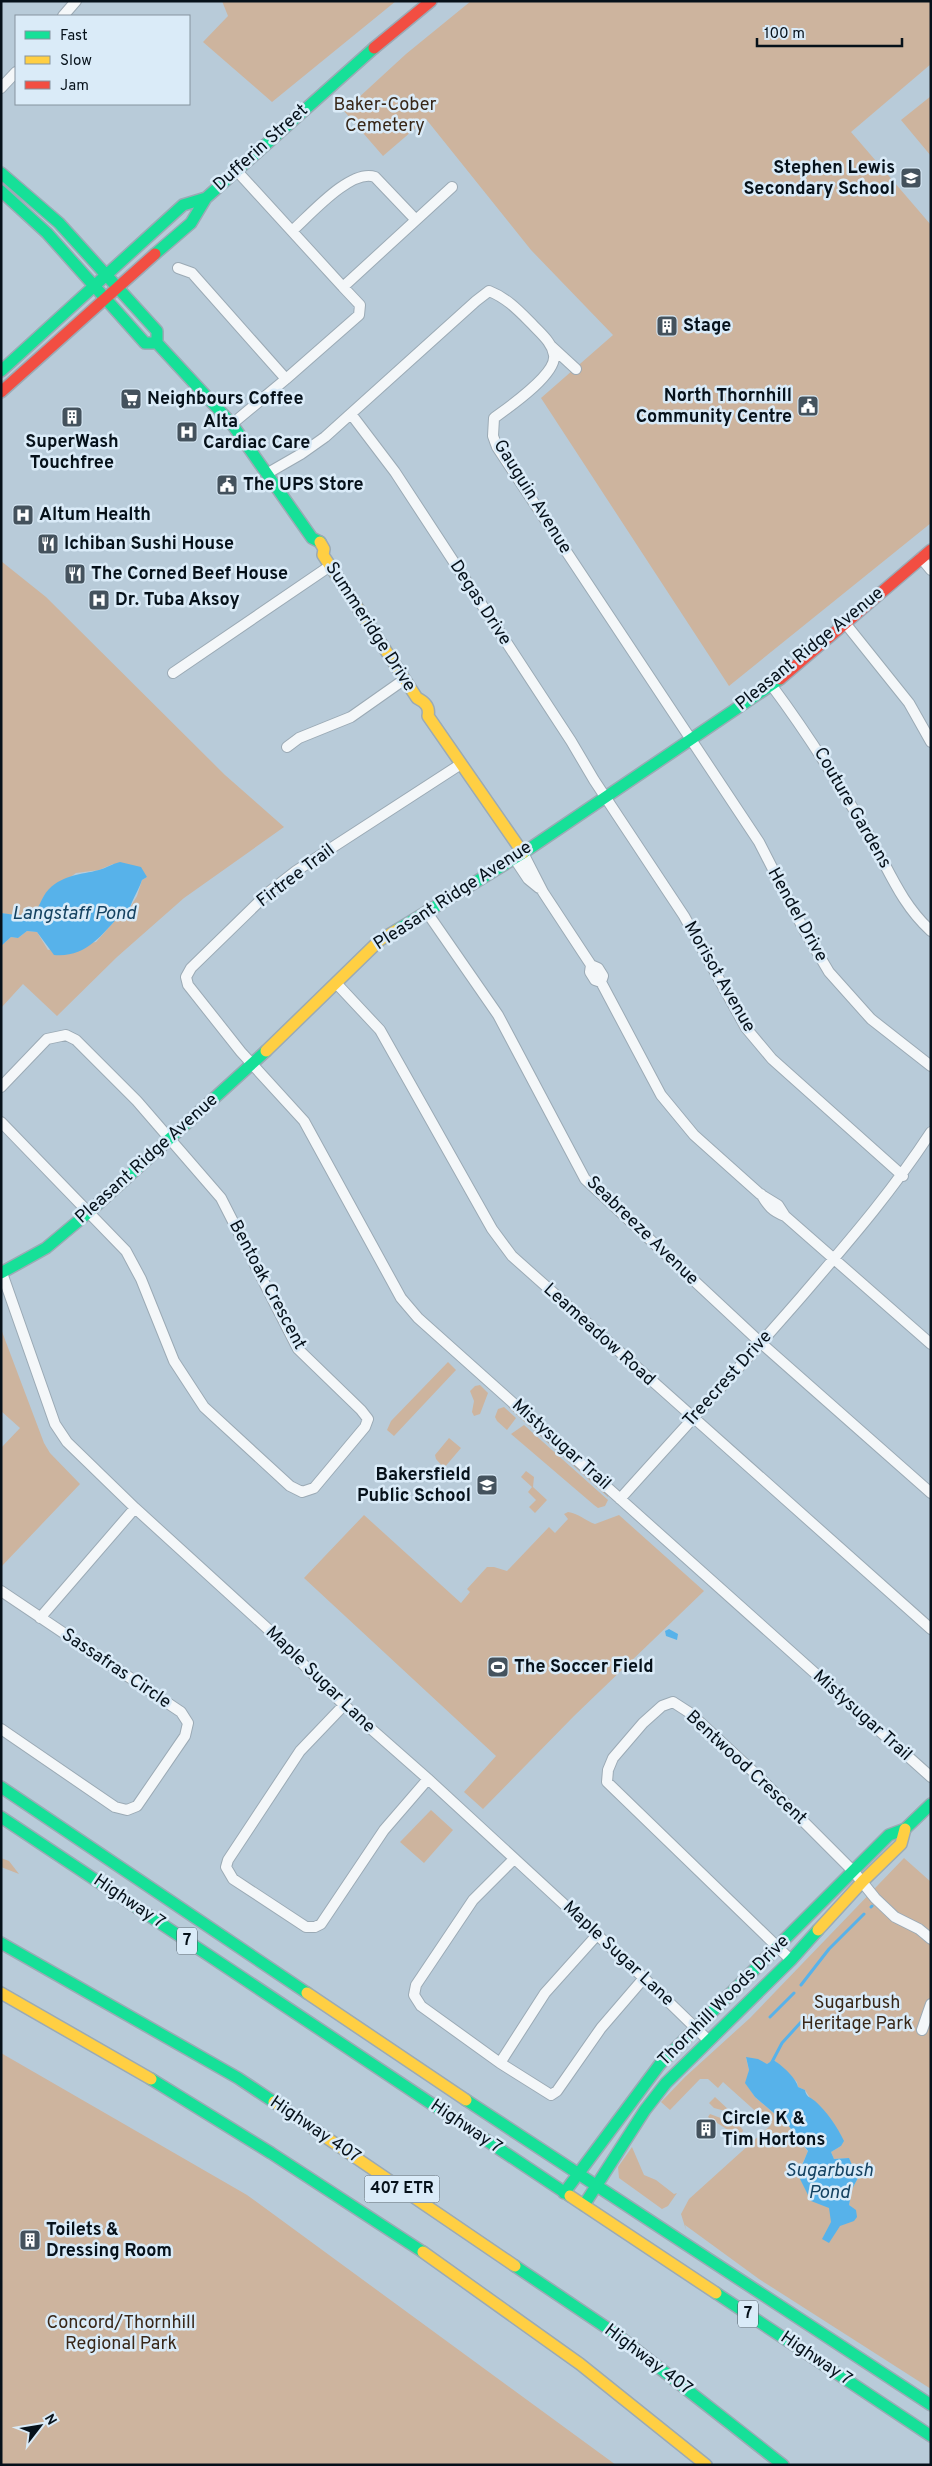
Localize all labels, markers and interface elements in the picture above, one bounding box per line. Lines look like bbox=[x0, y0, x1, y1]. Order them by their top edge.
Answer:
legend bbox=[15, 15, 190, 105]
scale bar bbox=[757, 15, 902, 47]
text: 100 m bbox=[764, 25, 805, 44]
text: Fast bbox=[60, 27, 88, 46]
text: Slow bbox=[60, 52, 92, 71]
text: Jam bbox=[60, 77, 89, 96]
park label: Baker-Cober Cemetery bbox=[333, 94, 437, 138]
street label: Dufferin Street bbox=[209, 99, 313, 197]
place label: Stephen Lewis Secondary School bbox=[744, 157, 895, 201]
school or university icon: Stephen Lewis Secondary School bbox=[899, 166, 923, 190]
building icon: Stage bbox=[655, 314, 679, 338]
place label: Stage bbox=[683, 315, 731, 338]
place label: North Thornhill Community Centre bbox=[636, 385, 792, 429]
supermarket icon: Neighbours Coffee bbox=[119, 387, 143, 411]
place label: Neighbours Coffee bbox=[147, 388, 303, 411]
public building icon: North Thornhill Community Centre bbox=[796, 394, 820, 418]
building icon: SuperWash Touchfree bbox=[60, 405, 84, 429]
place label: Alta Cardiac Care bbox=[203, 411, 310, 455]
hospital icon: Alta Cardiac Care bbox=[175, 420, 199, 444]
place label: SuperWash Touchfree bbox=[25, 431, 119, 475]
street label: Gauguin Avenue bbox=[488, 436, 576, 558]
public building icon: The UPS Store bbox=[215, 473, 239, 497]
place label: The UPS Store bbox=[243, 474, 364, 497]
hospital icon: Altum Health bbox=[11, 503, 35, 527]
place label: Altum Health bbox=[39, 504, 151, 527]
restaurant icon: Ichiban Sushi House bbox=[36, 532, 60, 556]
place label: Ichiban Sushi House bbox=[64, 533, 234, 556]
street label: Degas Drive bbox=[444, 556, 516, 650]
street label: Summeridge Drive bbox=[319, 558, 421, 696]
restaurant icon: The Corned Beef House bbox=[63, 562, 87, 586]
place label: The Corned Beef House bbox=[91, 563, 288, 586]
street label: Pleasant Ridge Avenue bbox=[731, 582, 889, 716]
hospital icon: Dr. Tuba Aksoy bbox=[87, 588, 111, 612]
place label: Dr. Tuba Aksoy bbox=[115, 589, 240, 612]
street label: Couture Gardens bbox=[808, 743, 896, 873]
street label: Pleasant Ridge Avenue bbox=[370, 836, 536, 956]
street label: Firtree Trail bbox=[252, 839, 340, 913]
street label: Hendel Drive bbox=[762, 864, 832, 966]
water label: Langstaff Pond bbox=[12, 902, 138, 926]
street label: Morisot Avenue bbox=[678, 917, 760, 1037]
street label: Pleasant Ridge Avenue bbox=[71, 1089, 223, 1229]
street label: Seabreeze Avenue bbox=[581, 1171, 703, 1291]
street label: Bentoak Crescent bbox=[223, 1216, 311, 1354]
street label: Leameadow Road bbox=[538, 1279, 660, 1391]
street label: Treecrest Drive bbox=[678, 1326, 778, 1432]
street label: Mistysugar Trail bbox=[506, 1394, 616, 1496]
place label: Bakersfield Public School bbox=[357, 1464, 471, 1508]
school or university icon: Bakersfield Public School bbox=[475, 1473, 499, 1497]
street label: Maple Sugar Lane bbox=[260, 1622, 380, 1738]
street label: Sassafras Circle bbox=[57, 1624, 175, 1714]
sports icon: The Soccer Field bbox=[486, 1655, 510, 1679]
place label: The Soccer Field bbox=[514, 1656, 654, 1679]
street label: Mistysugar Trail bbox=[807, 1665, 917, 1767]
street label: Bentwood Crescent bbox=[681, 1706, 811, 1830]
street label: Highway 7 bbox=[89, 1870, 169, 1934]
street label: Maple Sugar Lane bbox=[557, 1896, 679, 2012]
road number: 7 bbox=[177, 1928, 197, 1954]
street label: Thornhill Woods Drive bbox=[653, 1930, 795, 2072]
park label: Sugarbush Heritage Park bbox=[801, 1992, 913, 2036]
street label: Highway 407 bbox=[265, 2091, 365, 2169]
street label: Highway 7 bbox=[426, 2095, 506, 2159]
place label: Circle K & Tim Hortons bbox=[722, 2108, 825, 2152]
building icon: Circle K & Tim Hortons bbox=[694, 2117, 718, 2141]
water label: Sugarbush Pond bbox=[785, 2159, 874, 2205]
road number: 407 ETR bbox=[364, 2176, 440, 2202]
place label: Toilets & Dressing Room bbox=[46, 2219, 172, 2263]
building icon: Toilets & Dressing Room bbox=[18, 2228, 42, 2252]
road number: 7 bbox=[738, 2300, 758, 2328]
park label: Concord/Thornhill Regional Park bbox=[46, 2312, 196, 2356]
street label: Highway 407 bbox=[599, 2319, 697, 2401]
street label: Highway 7 bbox=[776, 2327, 856, 2391]
north arrow bbox=[15, 2401, 65, 2451]
text: N bbox=[40, 2411, 60, 2429]

